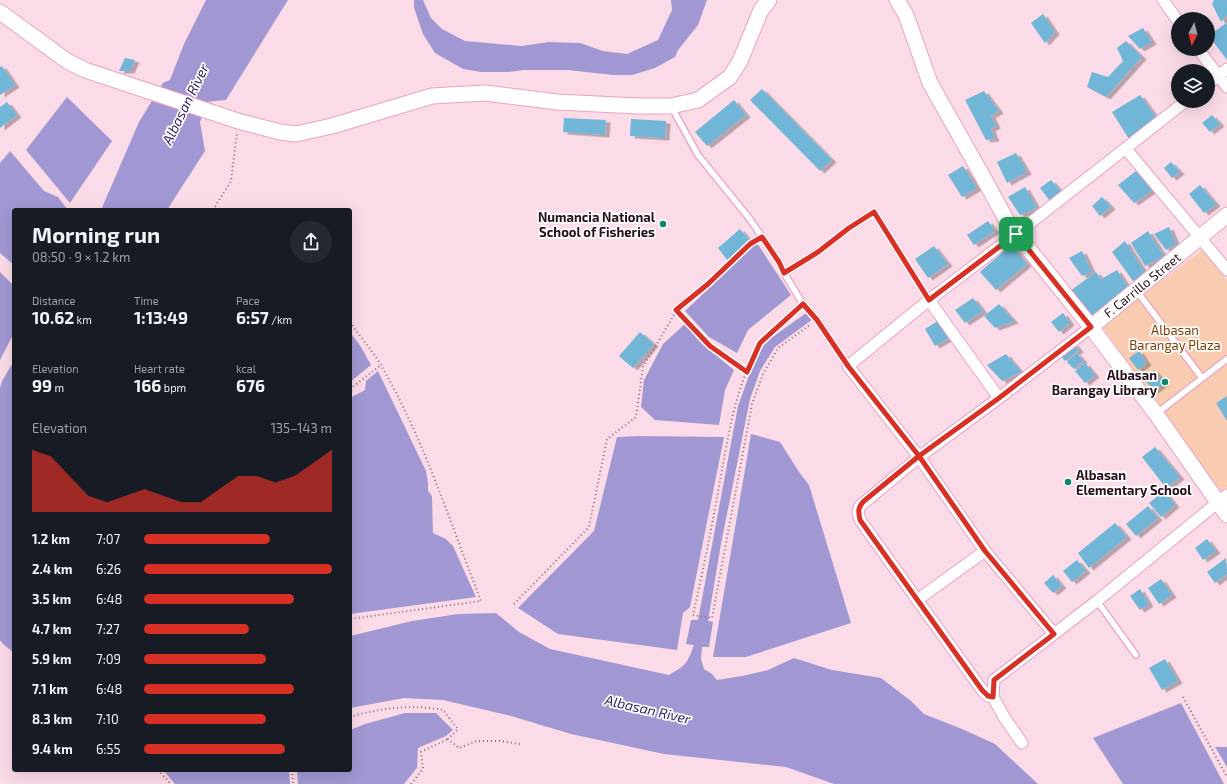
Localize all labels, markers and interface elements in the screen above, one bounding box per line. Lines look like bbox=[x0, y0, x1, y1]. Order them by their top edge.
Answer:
north arrow bbox=[1171, 12, 1215, 56]
map controls bbox=[1171, 12, 1215, 108]
water label: Albasan River bbox=[158, 60, 212, 148]
button: layers bbox=[1171, 64, 1215, 108]
place label: Numancia National School of Fisheries bbox=[538, 209, 656, 240]
pin bbox=[999, 217, 1033, 251]
marker: Numancia National School of Fisheries bbox=[658, 219, 668, 229]
text: Morning run bbox=[32, 221, 160, 247]
button: share bbox=[290, 221, 332, 263]
icon: arrive bbox=[1005, 223, 1027, 245]
text: 08:50 · 9 × 1.2 km bbox=[32, 249, 130, 265]
street label: F. Carrillo Street bbox=[1100, 249, 1184, 321]
text: Distance bbox=[32, 294, 75, 307]
text: Time bbox=[134, 294, 159, 307]
text: Pace bbox=[236, 294, 260, 307]
text: 10.62 bbox=[32, 307, 74, 327]
text: 1:13:49 bbox=[134, 307, 188, 327]
text: 6:57 bbox=[236, 307, 269, 327]
text: km bbox=[74, 313, 92, 326]
text: /km bbox=[269, 313, 292, 326]
park label: Albasan Barangay Plaza bbox=[1129, 322, 1221, 353]
text: Elevation bbox=[32, 362, 79, 375]
text: Heart rate bbox=[134, 362, 185, 375]
text: kcal bbox=[236, 362, 256, 375]
place label: Albasan Barangay Library bbox=[1052, 367, 1158, 398]
text: 99 bbox=[32, 375, 52, 395]
text: 166 bbox=[134, 375, 161, 395]
text: 676 bbox=[236, 375, 265, 395]
marker: Albasan Barangay Library bbox=[1160, 377, 1170, 387]
text: m bbox=[52, 381, 64, 394]
text: bpm bbox=[161, 381, 186, 394]
text: Elevation bbox=[32, 420, 87, 436]
text: 135–143 m bbox=[271, 420, 332, 436]
place label: Albasan Elementary School bbox=[1076, 467, 1192, 498]
marker: Albasan Elementary School bbox=[1063, 477, 1073, 487]
text: 1.2 km bbox=[32, 531, 70, 547]
text: 7:07 bbox=[96, 531, 120, 547]
text: 2.4 km bbox=[32, 561, 72, 577]
text: 6:26 bbox=[96, 561, 121, 577]
text: 3.5 km bbox=[32, 591, 71, 607]
text: 6:48 bbox=[96, 591, 122, 607]
text: 4.7 km bbox=[32, 621, 71, 637]
text: 7:27 bbox=[96, 621, 120, 637]
text: 5.9 km bbox=[32, 651, 72, 667]
text: 7:09 bbox=[96, 651, 121, 667]
text: 7.1 km bbox=[32, 681, 68, 697]
text: 6:48 bbox=[96, 681, 122, 697]
water label: Albasan River bbox=[602, 691, 693, 727]
text: 8.3 km bbox=[32, 711, 72, 727]
text: 7:10 bbox=[96, 711, 119, 727]
text: 9.4 km bbox=[32, 741, 73, 757]
text: 6:55 bbox=[96, 741, 120, 757]

